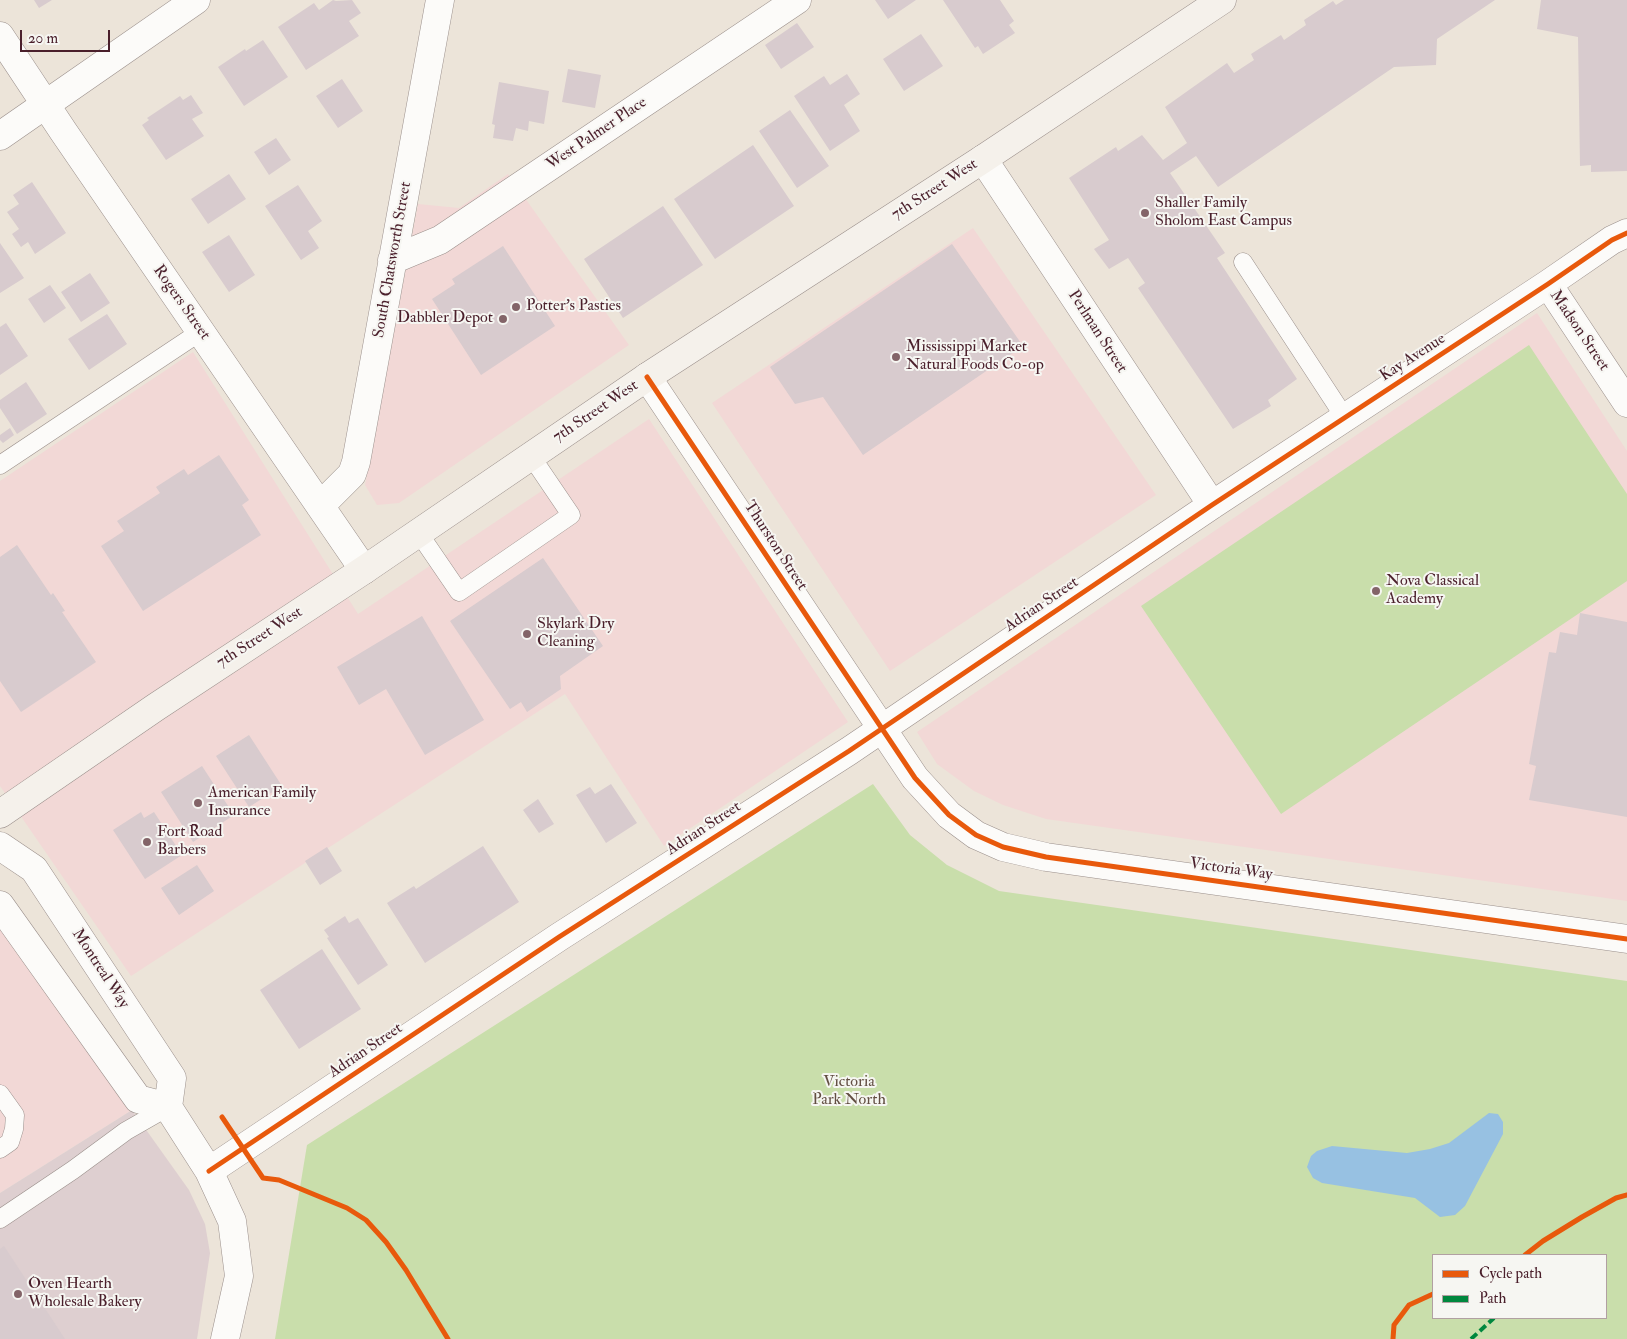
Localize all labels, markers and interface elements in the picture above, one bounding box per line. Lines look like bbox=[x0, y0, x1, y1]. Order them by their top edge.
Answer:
scale bar bbox=[22, 20, 112, 52]
text: 20 m bbox=[28, 29, 58, 48]
street label: West Palmer Place bbox=[543, 93, 651, 175]
street label: 7th Street West bbox=[888, 155, 982, 225]
street label: South Chatsworth Street bbox=[370, 180, 416, 340]
place label: Shaller Family Sholom East Campus bbox=[1155, 194, 1292, 232]
marker: Shaller Family Sholom East Campus bbox=[1139, 207, 1151, 219]
street label: Rogers Street bbox=[148, 262, 214, 344]
street label: Perlman Street bbox=[1063, 287, 1131, 377]
street label: Madson Street bbox=[1545, 287, 1613, 375]
place label: Potter's Pasties bbox=[526, 297, 621, 317]
marker: Potter's Pasties bbox=[510, 301, 522, 313]
place label: Dabbler Depot bbox=[397, 309, 493, 329]
marker: Dabbler Depot bbox=[497, 313, 509, 325]
street label: Kay Avenue bbox=[1377, 330, 1449, 386]
place label: Mississippi Market Natural Foods Co-op bbox=[906, 338, 1044, 376]
marker: Mississippi Market Natural Foods Co-op bbox=[890, 351, 902, 363]
street label: 7th Street West bbox=[550, 377, 642, 447]
street label: Thurston Street bbox=[739, 498, 811, 594]
place label: Nova Classical Academy bbox=[1386, 572, 1479, 610]
street label: Adrian Street bbox=[1001, 573, 1083, 637]
marker: Nova Classical Academy bbox=[1370, 585, 1382, 597]
street label: 7th Street West bbox=[213, 603, 307, 673]
place label: Skylark Dry Cleaning bbox=[537, 615, 614, 653]
marker: Skylark Dry Cleaning bbox=[521, 628, 533, 640]
place label: American Family Insurance bbox=[208, 784, 316, 822]
marker: American Family Insurance bbox=[192, 797, 204, 809]
street label: Adrian Street bbox=[663, 798, 745, 860]
place label: Fort Road Barbers bbox=[157, 823, 222, 861]
marker: Fort Road Barbers bbox=[141, 836, 153, 848]
street label: Victoria Way bbox=[1188, 855, 1274, 885]
street label: Montreal Way bbox=[67, 926, 133, 1012]
street label: Adrian Street bbox=[325, 1019, 407, 1083]
park label: Victoria Park North bbox=[812, 1073, 886, 1111]
legend bbox=[1432, 1254, 1607, 1319]
text: Cycle path bbox=[1479, 1264, 1542, 1283]
place label: Oven Hearth Wholesale Bakery bbox=[28, 1275, 142, 1313]
marker: Oven Hearth Wholesale Bakery bbox=[12, 1288, 24, 1300]
text: Path bbox=[1479, 1289, 1506, 1308]

